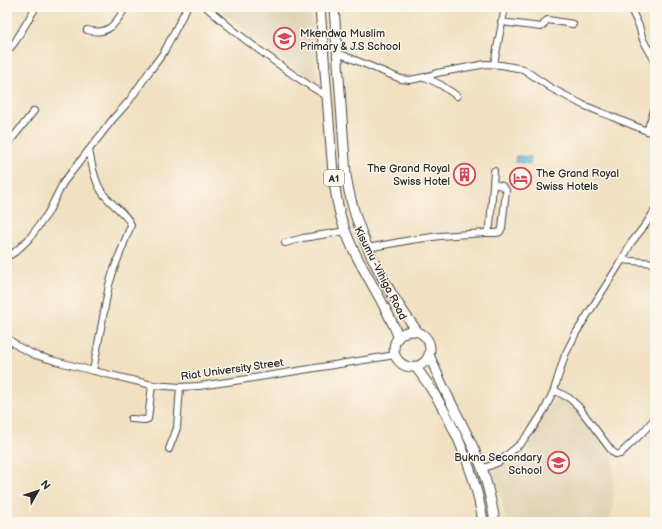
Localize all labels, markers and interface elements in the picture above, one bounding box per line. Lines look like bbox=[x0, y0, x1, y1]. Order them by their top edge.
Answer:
school or university icon: Mkendwa Muslim Primary & J.S School bbox=[272, 26, 298, 52]
place label: Mkendwa Muslim Primary & J.S School bbox=[300, 27, 401, 53]
building icon: The Grand Royal Swiss Hotel bbox=[452, 161, 478, 187]
place label: The Grand Royal Swiss Hotel bbox=[367, 162, 450, 188]
hotel icon: The Grand Royal Swiss Hotels bbox=[508, 166, 534, 192]
place label: The Grand Royal Swiss Hotels bbox=[536, 167, 619, 193]
road number: A1 bbox=[324, 170, 344, 186]
street label: Kisumu -Vihiga Road bbox=[351, 225, 410, 322]
street label: Riat University Street bbox=[180, 356, 285, 383]
school or university icon: Bukna Secondary School bbox=[545, 450, 571, 476]
place label: Bukna Secondary School bbox=[454, 451, 542, 477]
north arrow bbox=[18, 471, 58, 511]
text: N bbox=[38, 478, 53, 492]

